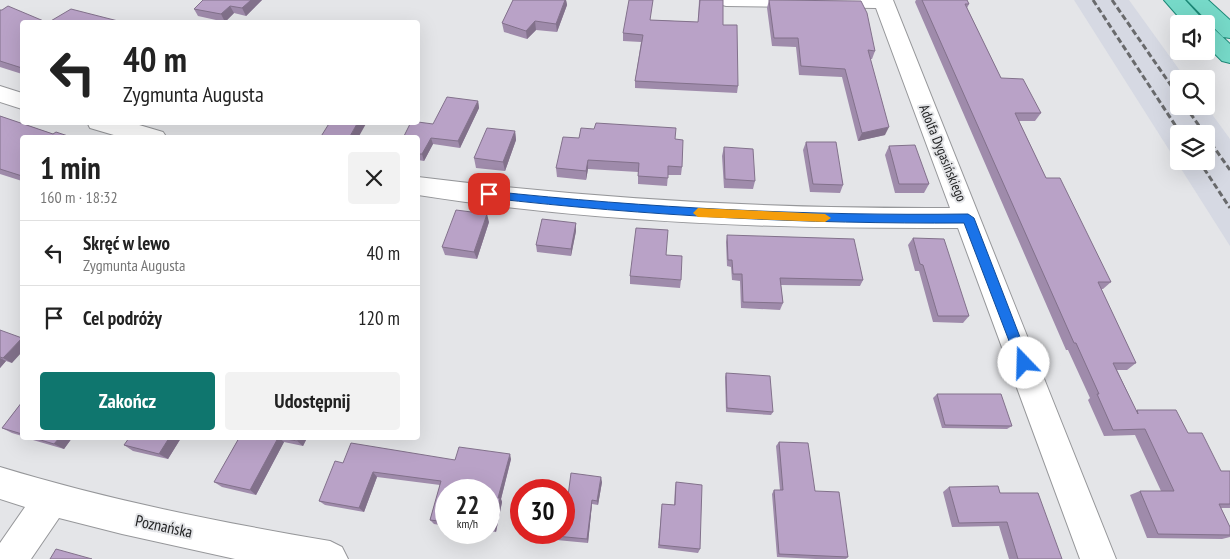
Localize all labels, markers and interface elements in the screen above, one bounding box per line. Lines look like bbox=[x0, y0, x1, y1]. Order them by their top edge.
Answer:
map controls bbox=[1170, 15, 1215, 170]
button: sound bbox=[1170, 15, 1215, 60]
text: 40 m bbox=[123, 36, 187, 82]
icon: left bbox=[40, 40, 105, 105]
button: search bbox=[1170, 70, 1215, 115]
text: Zygmunta Augusta bbox=[123, 80, 264, 108]
street label: Adolfa Dygasińskiego bbox=[915, 102, 971, 204]
button: layers bbox=[1170, 125, 1215, 170]
text: 1 min bbox=[40, 148, 101, 187]
button: close bbox=[348, 152, 400, 204]
pin bbox=[468, 173, 510, 215]
icon: arrive bbox=[475, 180, 503, 208]
text: 160 m · 18:32 bbox=[40, 187, 118, 207]
text: Skręć w lewo bbox=[83, 231, 170, 255]
icon: left bbox=[40, 239, 68, 267]
text: 40 m bbox=[367, 241, 400, 265]
text: Zygmunta Augusta bbox=[83, 255, 185, 275]
icon: arrive bbox=[40, 304, 68, 332]
text: Cel podróży bbox=[83, 306, 162, 330]
text: 120 m bbox=[358, 306, 400, 330]
position arrow bbox=[997, 336, 1049, 388]
button: Zakończ bbox=[40, 372, 215, 430]
button: Udostępnij bbox=[225, 372, 400, 430]
speed limit sign: 30 bbox=[510, 479, 575, 544]
text: 22 bbox=[456, 489, 479, 521]
street label: Poznańska bbox=[134, 510, 194, 542]
text: km/h bbox=[457, 516, 478, 531]

